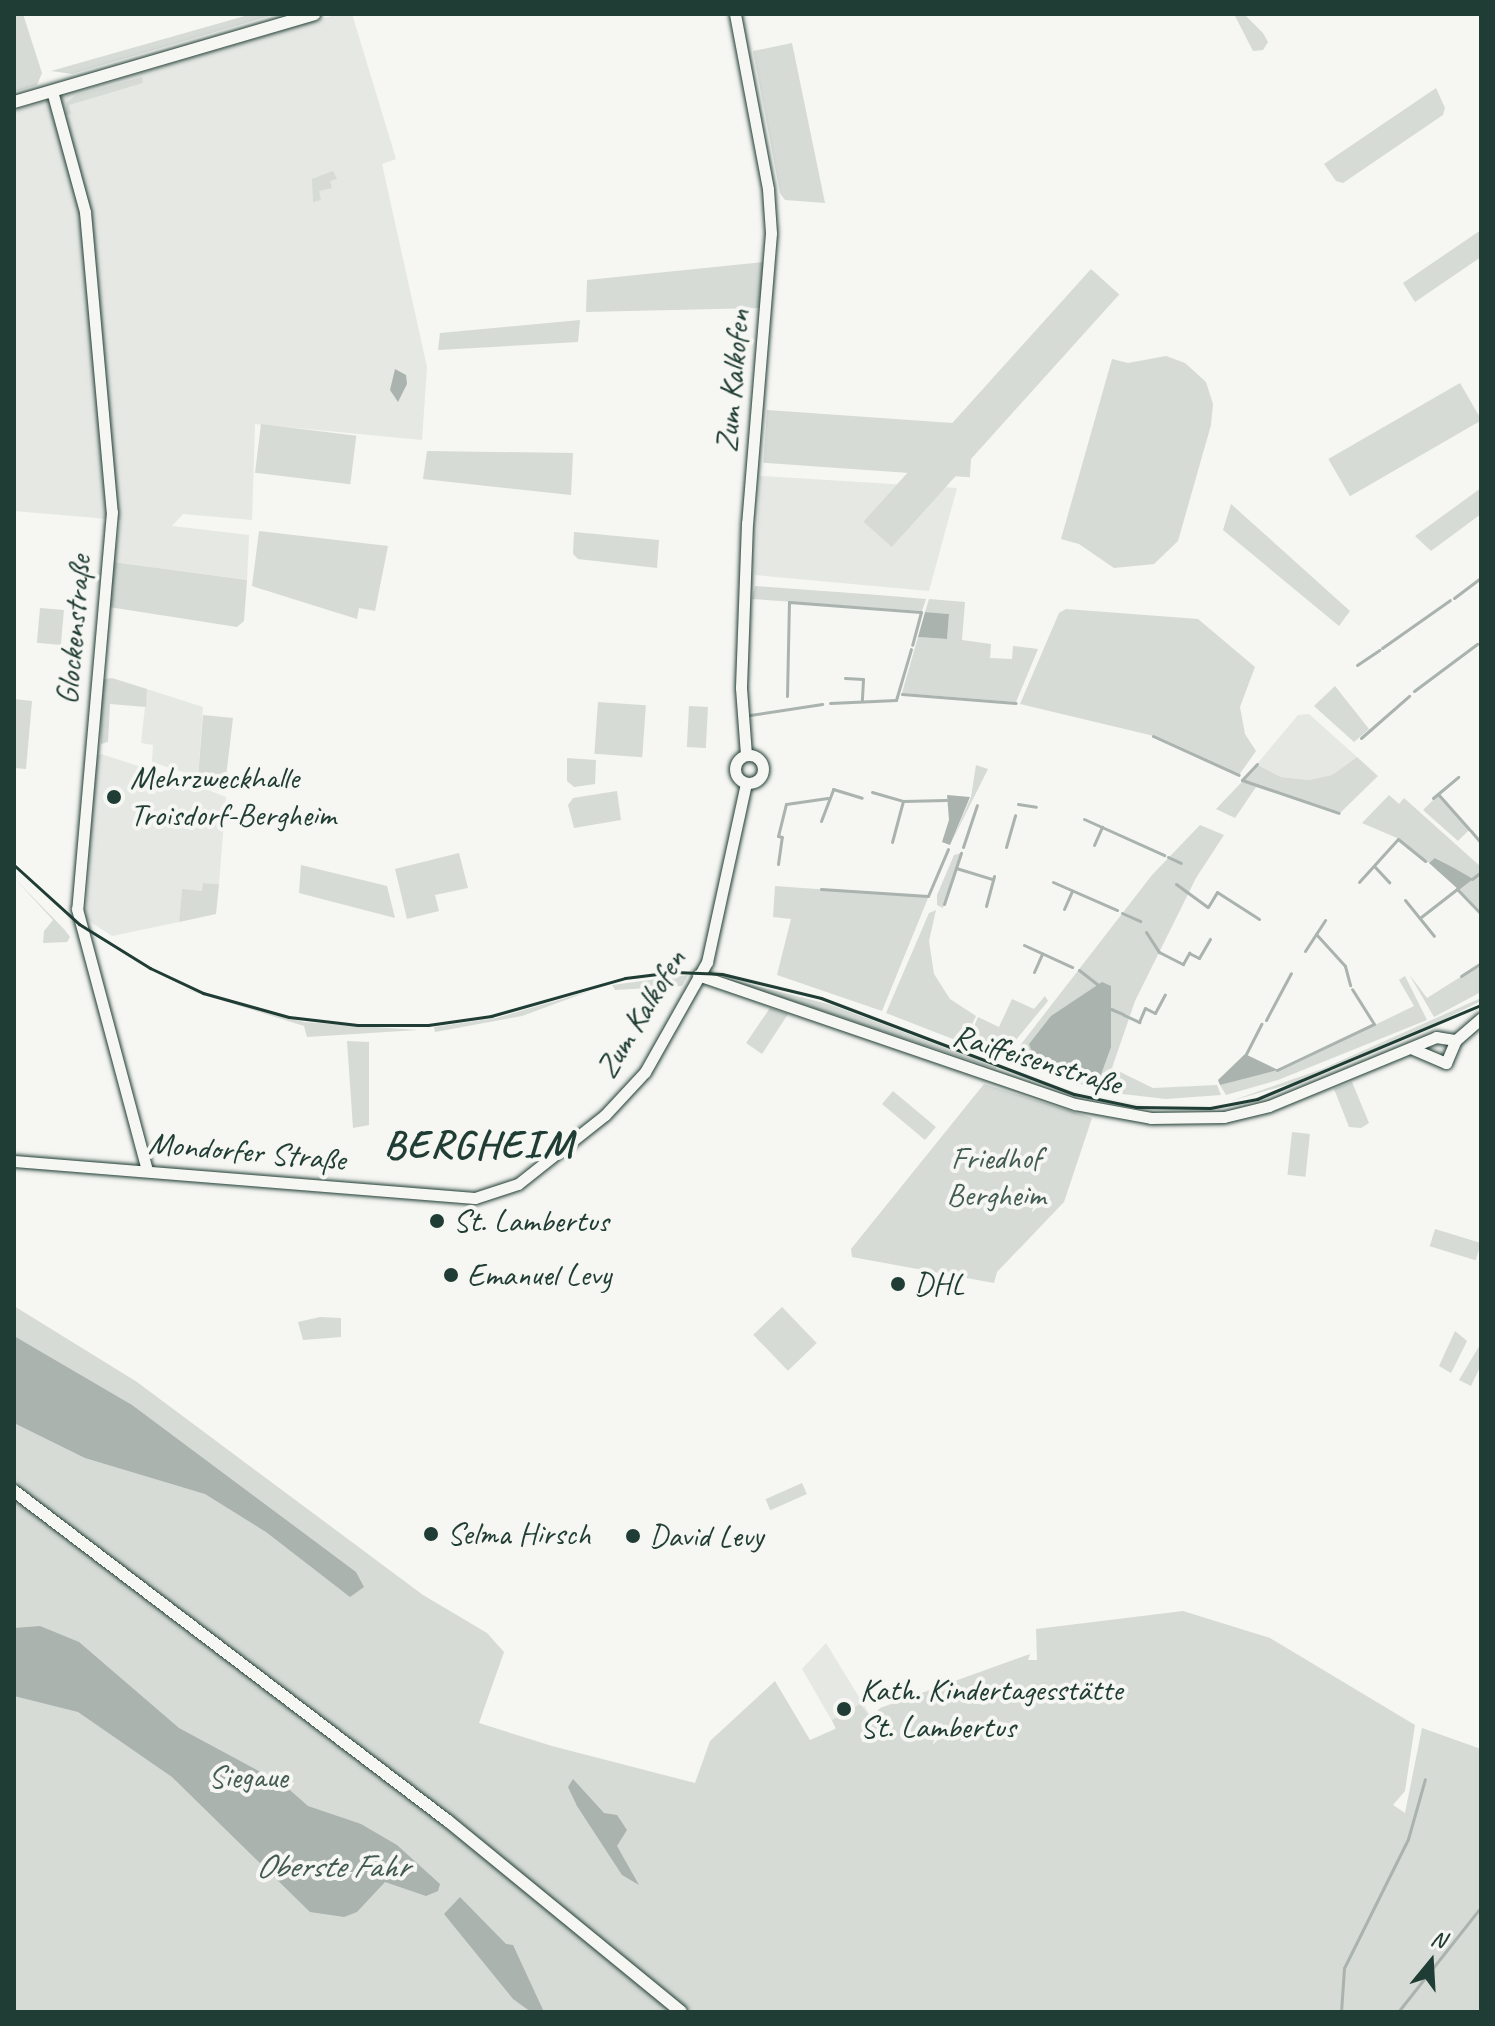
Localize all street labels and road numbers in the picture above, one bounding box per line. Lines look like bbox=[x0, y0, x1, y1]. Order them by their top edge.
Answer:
street label: Zum Kalkofen bbox=[708, 307, 758, 455]
street label: Glockenstraße bbox=[48, 554, 100, 706]
street label: Zum Kalkofen bbox=[587, 942, 695, 1086]
street label: Raiffeisenstraße bbox=[948, 1016, 1126, 1104]
street label: Mondorfer Straße bbox=[146, 1124, 348, 1180]

